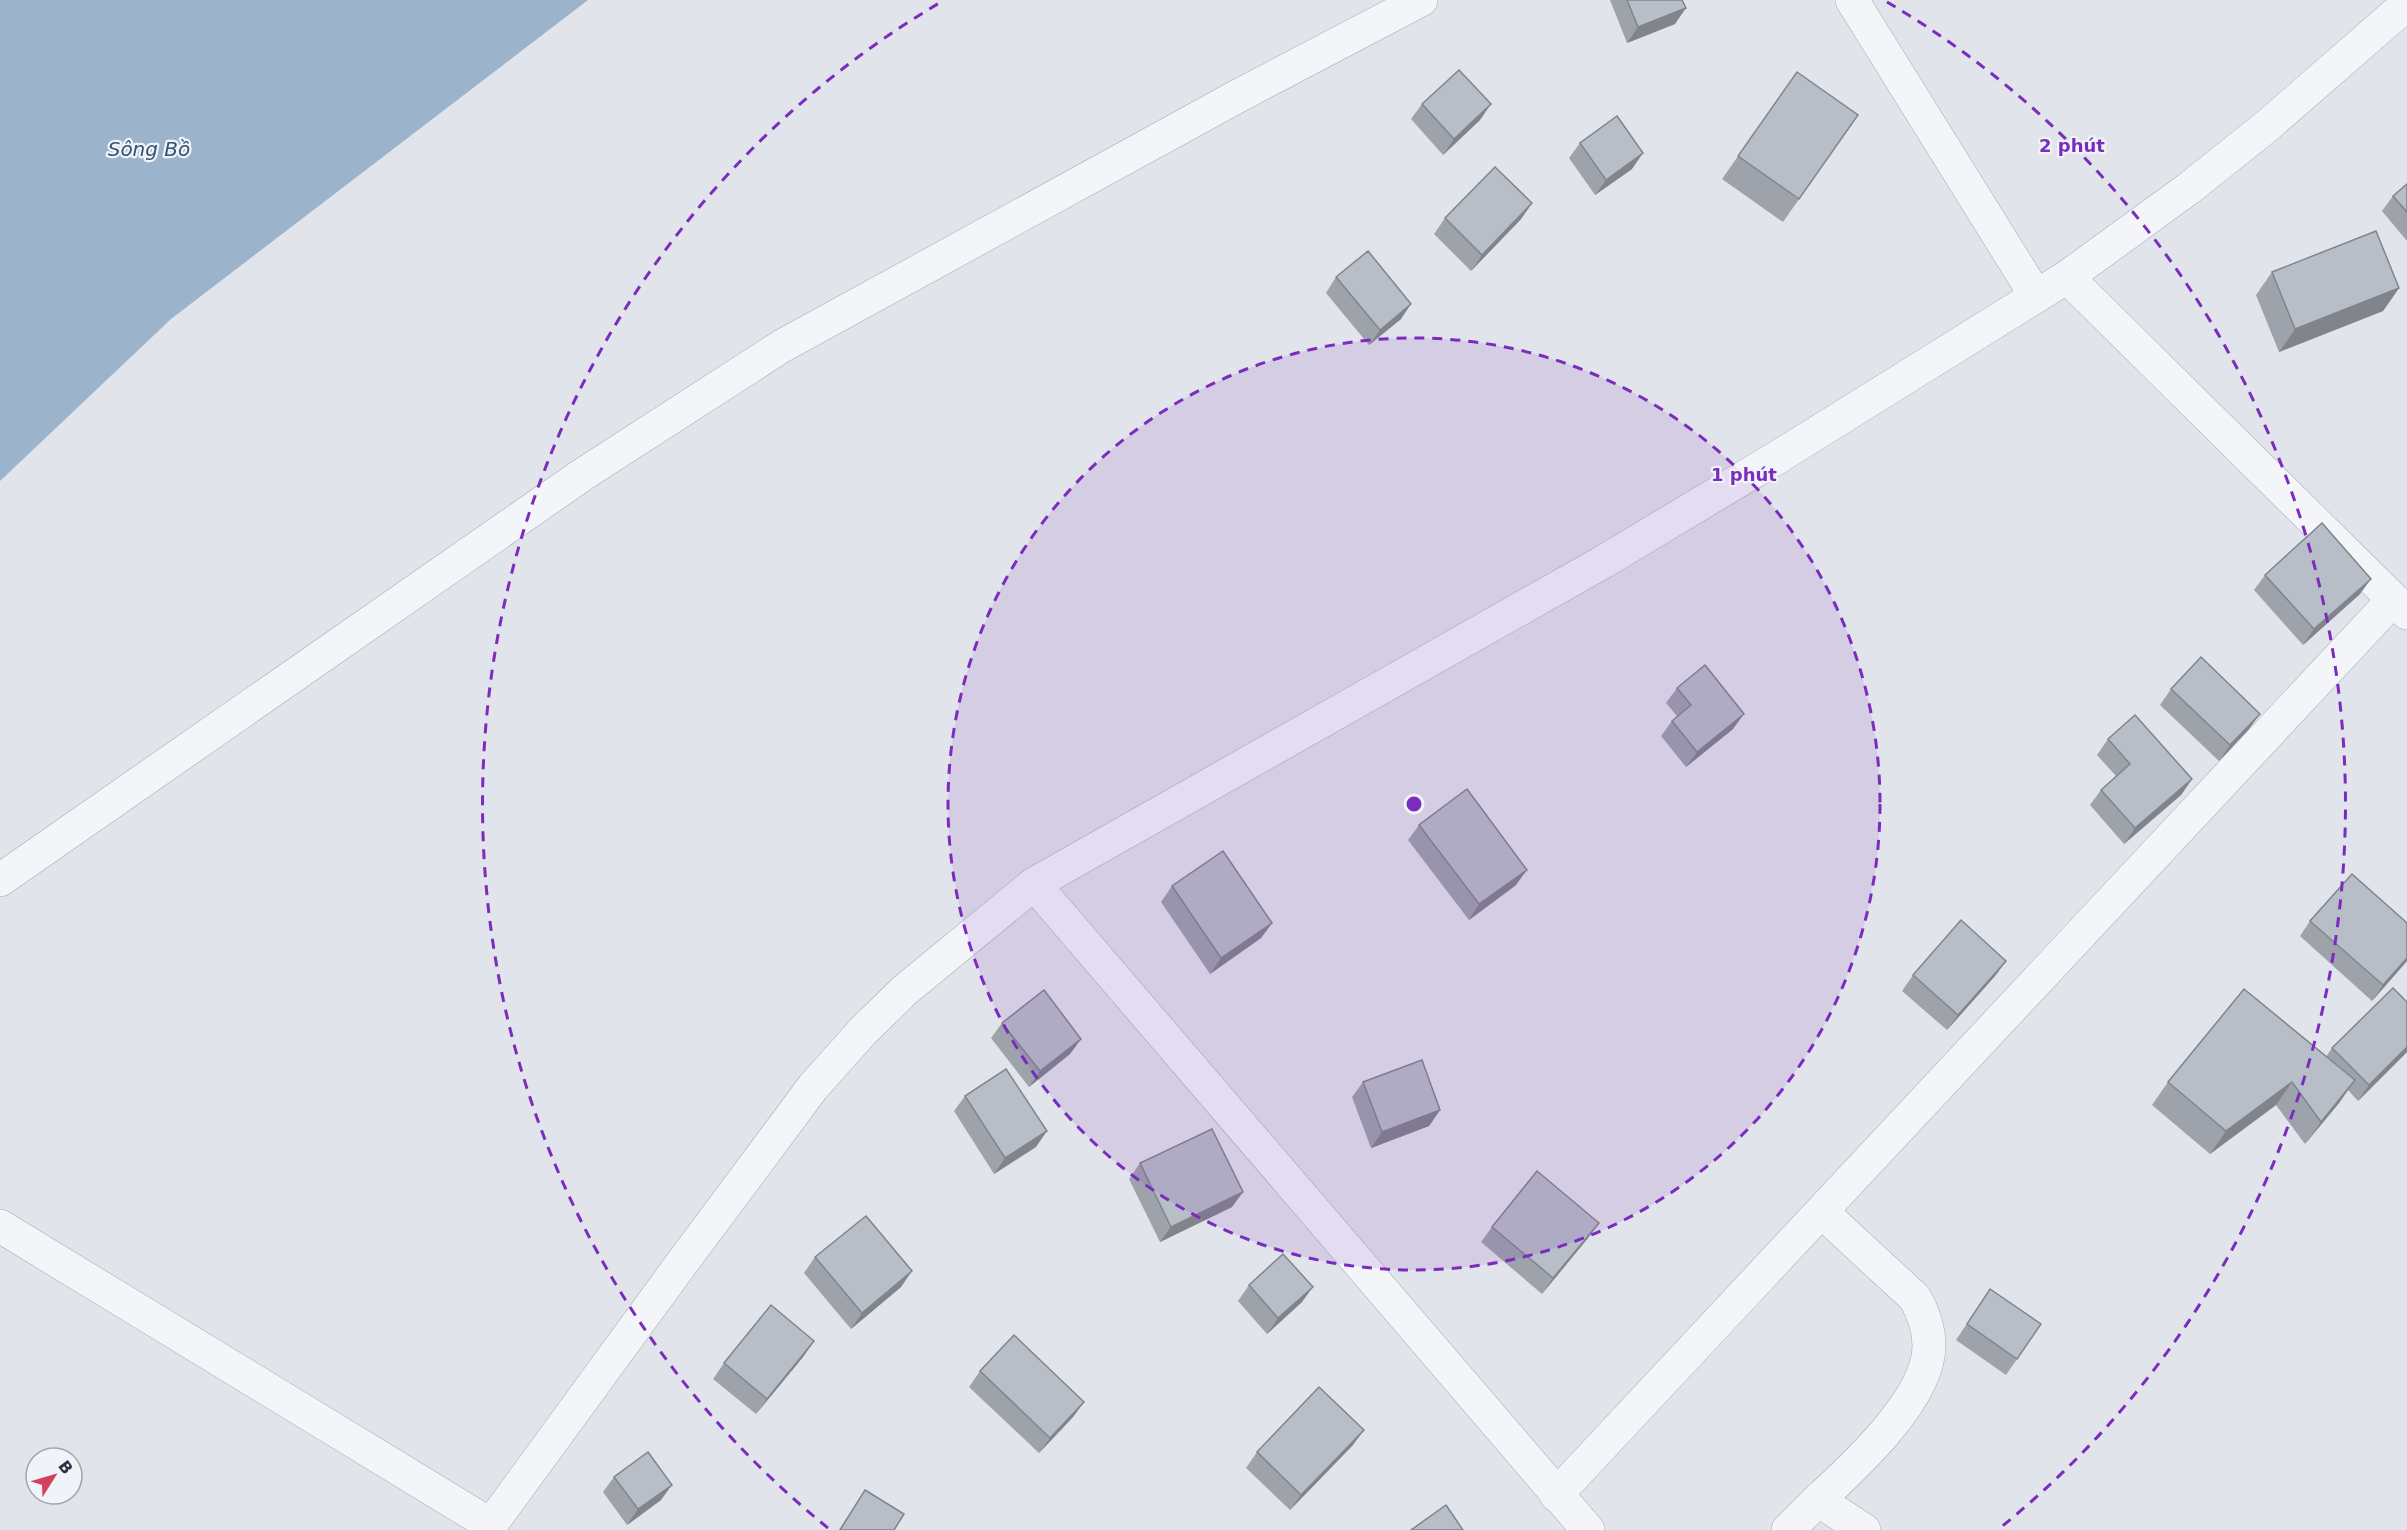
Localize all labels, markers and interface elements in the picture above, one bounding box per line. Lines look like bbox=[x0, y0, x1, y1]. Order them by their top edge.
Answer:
text: 2 phút bbox=[2039, 135, 2105, 156]
water label: Sông Bồ bbox=[108, 137, 190, 161]
text: 1 phút bbox=[1711, 464, 1777, 485]
centre of rings bbox=[1404, 794, 1424, 814]
north arrow bbox=[24, 1446, 84, 1506]
text: B bbox=[54, 1457, 77, 1478]

